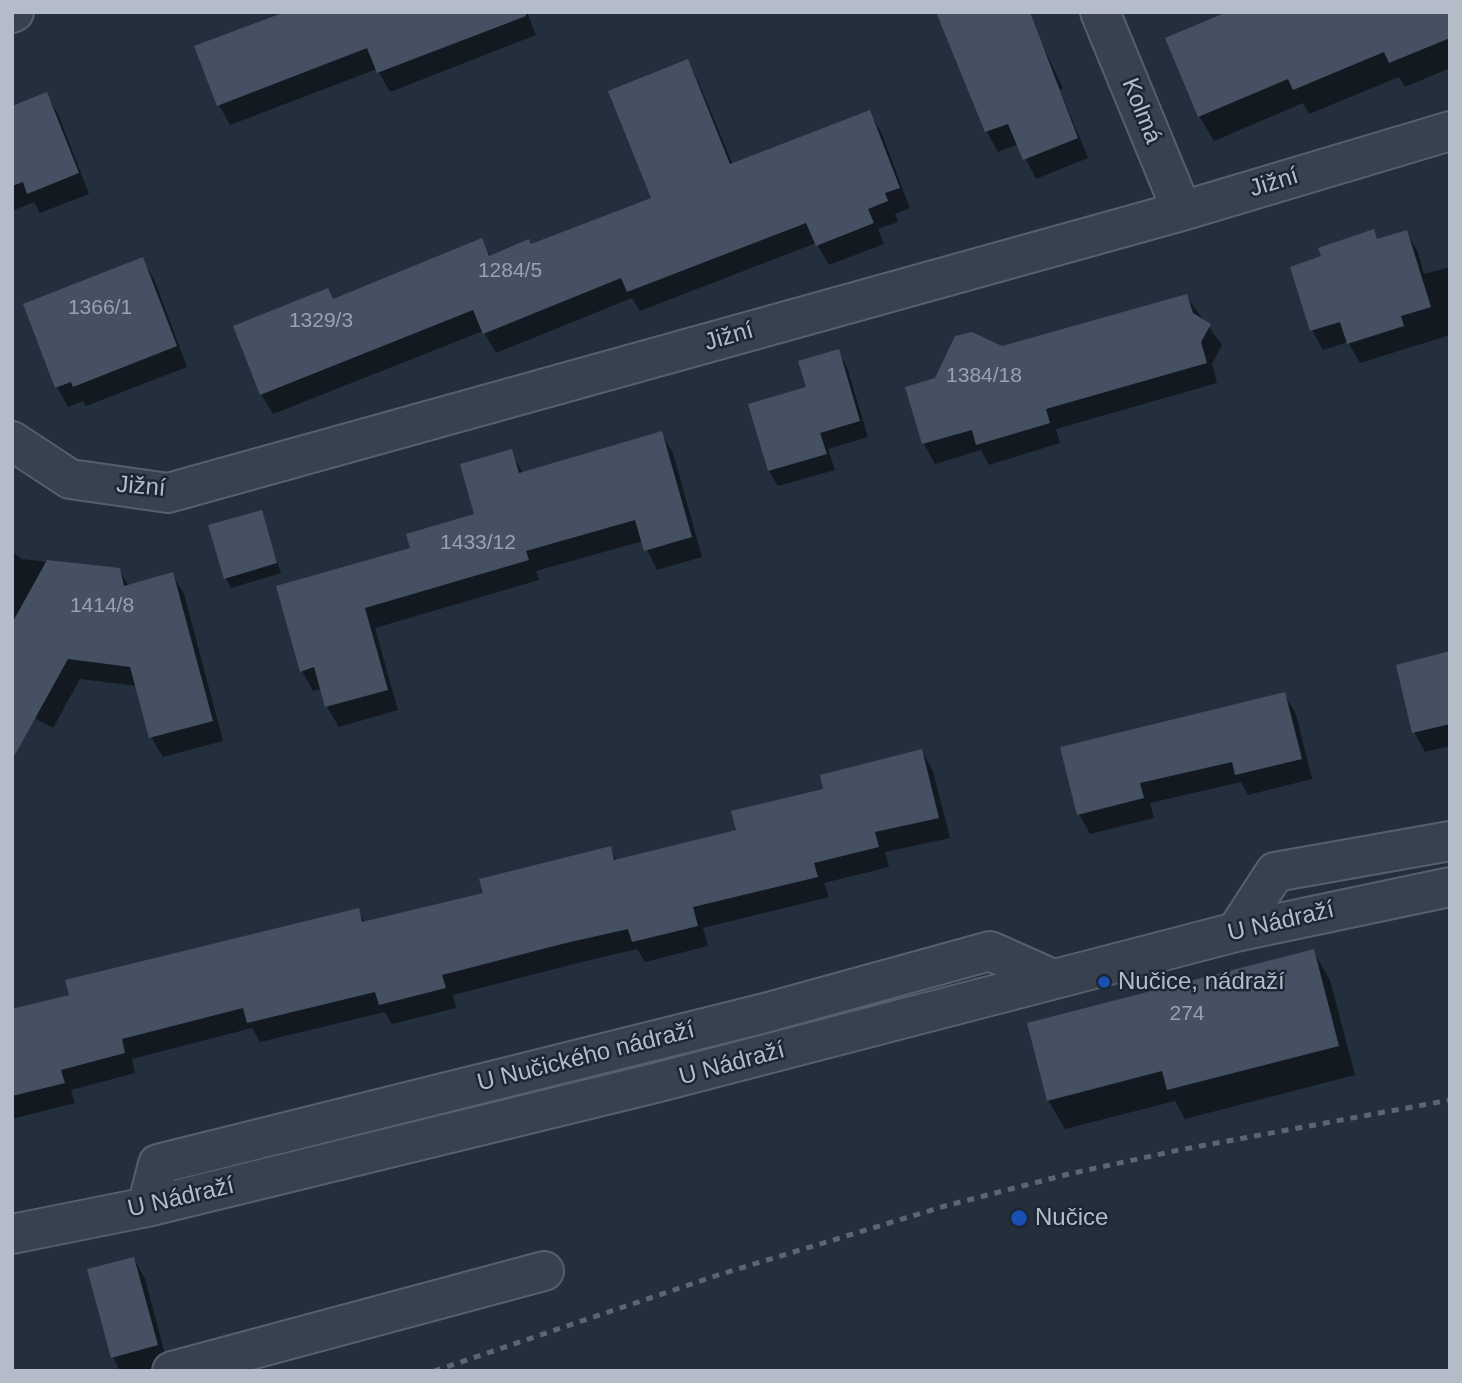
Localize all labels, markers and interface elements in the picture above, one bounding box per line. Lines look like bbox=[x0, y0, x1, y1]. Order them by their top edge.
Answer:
street label: Kolmá bbox=[1115, 74, 1167, 148]
street label: Jižní bbox=[1246, 162, 1302, 204]
house number: 1284/5 bbox=[478, 258, 542, 284]
house number: 1366/1 bbox=[68, 295, 132, 321]
house number: 1329/3 bbox=[289, 308, 353, 334]
street label: Jižní bbox=[701, 316, 757, 358]
house number: 1384/18 bbox=[946, 363, 1022, 389]
street label: Jižní bbox=[115, 471, 167, 503]
house number: 1433/12 bbox=[440, 530, 516, 556]
house number: 1414/8 bbox=[70, 593, 134, 619]
street label: U Nádraží bbox=[1225, 896, 1337, 948]
place label: Nučice, nádraží bbox=[1118, 968, 1285, 996]
marker: Nučice, nádraží bbox=[1096, 974, 1112, 990]
house number: 274 bbox=[1169, 1001, 1205, 1027]
street label: U Nučického nádraží bbox=[474, 1016, 698, 1098]
street label: U Nádraží bbox=[676, 1036, 788, 1092]
street label: U Nádraží bbox=[125, 1172, 237, 1224]
place label: Nučice bbox=[1035, 1204, 1108, 1232]
marker: Nučice bbox=[1009, 1208, 1029, 1228]

